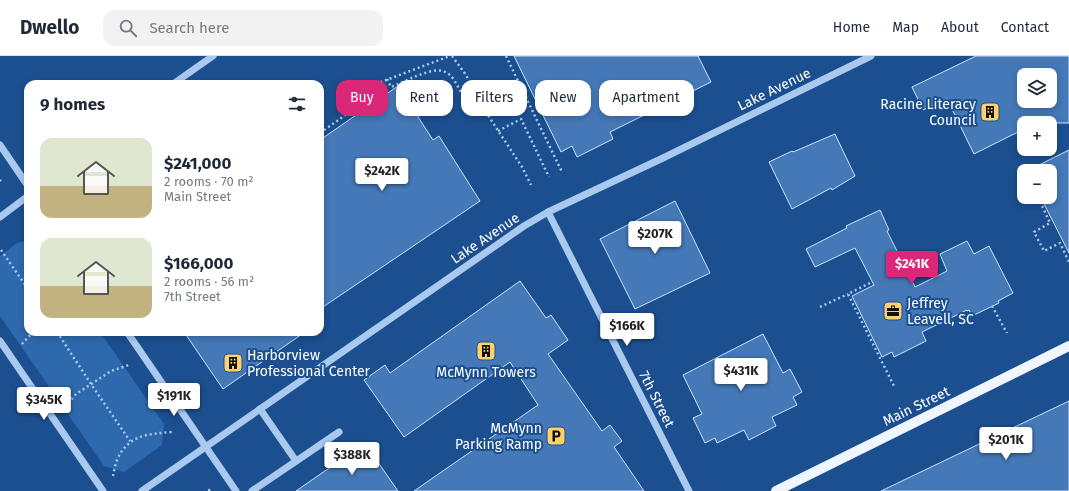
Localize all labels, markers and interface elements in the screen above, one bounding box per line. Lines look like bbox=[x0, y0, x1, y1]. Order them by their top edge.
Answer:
search box bbox=[103, 10, 383, 46]
text: Dwello bbox=[20, 16, 79, 39]
icon: search bbox=[117, 17, 139, 39]
text: Search here bbox=[149, 19, 230, 37]
text: Home bbox=[833, 19, 870, 36]
text: Map bbox=[892, 19, 919, 36]
text: About bbox=[941, 19, 979, 36]
text: Contact bbox=[1001, 19, 1049, 36]
street label: Lake Avenue bbox=[735, 64, 814, 114]
map controls bbox=[1017, 68, 1057, 204]
button: layers bbox=[1017, 68, 1057, 108]
chip: Buy bbox=[336, 80, 388, 116]
chip: Rent bbox=[396, 80, 453, 116]
chip: Filters bbox=[461, 80, 527, 116]
chip: New bbox=[535, 80, 591, 116]
chip: Apartment bbox=[599, 80, 694, 116]
icon: filters bbox=[286, 93, 308, 115]
text: 9 homes bbox=[40, 94, 105, 115]
place label: Racine Literacy Council bbox=[880, 96, 976, 129]
building icon: Racine Literacy Council bbox=[979, 101, 1001, 123]
button: + bbox=[1017, 116, 1057, 156]
text: $241,000 bbox=[164, 153, 231, 174]
icon: home bbox=[72, 154, 120, 202]
pin: $242K bbox=[354, 158, 410, 192]
text: $242K bbox=[364, 163, 400, 178]
button: − bbox=[1017, 164, 1057, 204]
text: 2 rooms · 70 m² bbox=[164, 174, 254, 189]
text: Main Street bbox=[164, 189, 231, 204]
street label: Lake Avenue bbox=[448, 209, 523, 268]
pin: $207K bbox=[627, 221, 683, 255]
text: $207K bbox=[637, 226, 673, 241]
pin: $241K bbox=[884, 251, 940, 285]
text: $166,000 bbox=[164, 253, 233, 274]
icon: home bbox=[72, 254, 120, 302]
text: $241K bbox=[895, 256, 929, 271]
text: 2 rooms · 56 m² bbox=[164, 274, 254, 289]
text: 7th Street bbox=[164, 289, 221, 304]
place label: Jeffrey Leavell, SC bbox=[907, 295, 974, 328]
office icon: Jeffrey Leavell, SC bbox=[882, 300, 904, 322]
pin: $166K bbox=[599, 313, 655, 347]
text: $166K bbox=[609, 318, 645, 333]
building icon: McMynn Towers bbox=[475, 340, 497, 362]
place label: Harborview Professional Center bbox=[247, 347, 371, 380]
building icon: Harborview Professional Center bbox=[222, 352, 244, 374]
pin: $431K bbox=[713, 358, 769, 392]
text: $431K bbox=[723, 363, 759, 378]
place label: McMynn Towers bbox=[436, 364, 536, 381]
street label: 7th Street bbox=[635, 368, 678, 431]
pin: $191K bbox=[146, 383, 202, 417]
street label: Main Street bbox=[880, 383, 953, 430]
pin: $345K bbox=[16, 387, 72, 421]
text: $191K bbox=[157, 388, 191, 403]
text: $345K bbox=[26, 392, 62, 407]
place label: McMynn Parking Ramp bbox=[455, 420, 542, 453]
parking icon: McMynn Parking Ramp bbox=[545, 425, 567, 447]
pin: $201K bbox=[978, 427, 1034, 461]
text: $201K bbox=[988, 432, 1024, 447]
pin: $388K bbox=[324, 442, 380, 476]
text: $388K bbox=[333, 447, 371, 462]

